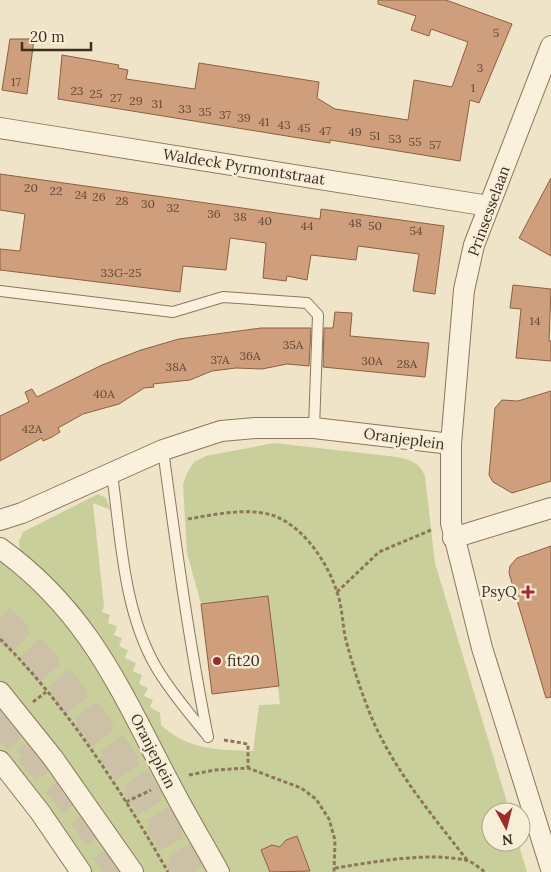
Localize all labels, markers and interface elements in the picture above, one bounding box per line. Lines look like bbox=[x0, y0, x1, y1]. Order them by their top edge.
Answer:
scale bar bbox=[22, 20, 91, 52]
house number: 5 bbox=[493, 25, 499, 40]
text: 20 m bbox=[30, 27, 65, 46]
house number: 3 bbox=[477, 60, 484, 75]
house number: 17 bbox=[11, 74, 21, 89]
house number: 1 bbox=[471, 80, 475, 95]
house number: 23 bbox=[71, 83, 84, 98]
house number: 25 bbox=[90, 86, 102, 101]
house number: 27 bbox=[110, 90, 122, 105]
house number: 29 bbox=[129, 93, 143, 108]
house number: 31 bbox=[151, 96, 163, 111]
house number: 33 bbox=[178, 101, 192, 116]
house number: 35 bbox=[198, 104, 212, 119]
house number: 37 bbox=[219, 107, 231, 122]
house number: 39 bbox=[237, 110, 251, 125]
house number: 41 bbox=[259, 114, 269, 129]
house number: 43 bbox=[277, 117, 291, 132]
house number: 45 bbox=[297, 120, 311, 135]
house number: 47 bbox=[319, 123, 331, 138]
house number: 49 bbox=[348, 124, 362, 139]
house number: 51 bbox=[370, 128, 380, 143]
house number: 53 bbox=[388, 131, 402, 146]
house number: 55 bbox=[408, 134, 422, 149]
house number: 57 bbox=[429, 137, 442, 152]
street label: Waldeck Pyrmontstraat bbox=[162, 144, 327, 189]
street label: Prinsesselaan bbox=[463, 163, 514, 259]
house number: 20 bbox=[24, 180, 38, 195]
house number: 22 bbox=[50, 183, 62, 198]
house number: 24 bbox=[75, 187, 88, 202]
house number: 26 bbox=[92, 189, 106, 204]
house number: 28 bbox=[115, 193, 129, 208]
house number: 30 bbox=[141, 196, 155, 211]
house number: 32 bbox=[166, 200, 180, 215]
house number: 36 bbox=[207, 206, 221, 221]
house number: 38 bbox=[233, 209, 247, 224]
house number: 40 bbox=[258, 213, 272, 228]
house number: 48 bbox=[348, 215, 362, 230]
house number: 44 bbox=[300, 218, 314, 233]
house number: 50 bbox=[368, 218, 382, 233]
house number: 54 bbox=[409, 223, 423, 238]
house number: 33G-25 bbox=[101, 265, 141, 280]
house number: 14 bbox=[530, 313, 541, 328]
house number: 35A bbox=[283, 337, 304, 352]
house number: 36A bbox=[239, 348, 261, 363]
house number: 37A bbox=[210, 352, 230, 367]
house number: 30A bbox=[361, 353, 383, 368]
house number: 28A bbox=[397, 356, 418, 371]
house number: 38A bbox=[166, 359, 187, 374]
house number: 40A bbox=[93, 386, 115, 401]
house number: 42A bbox=[22, 421, 43, 436]
street label: Oranjeplein bbox=[362, 423, 446, 454]
place label: PsyQ bbox=[481, 582, 517, 601]
marker: PsyQ bbox=[521, 585, 535, 599]
place label: fit20 bbox=[227, 651, 260, 670]
marker: fit20 bbox=[211, 655, 223, 667]
street label: Oranjeplein bbox=[126, 710, 180, 791]
north arrow bbox=[481, 802, 531, 852]
text: N bbox=[501, 830, 514, 850]

